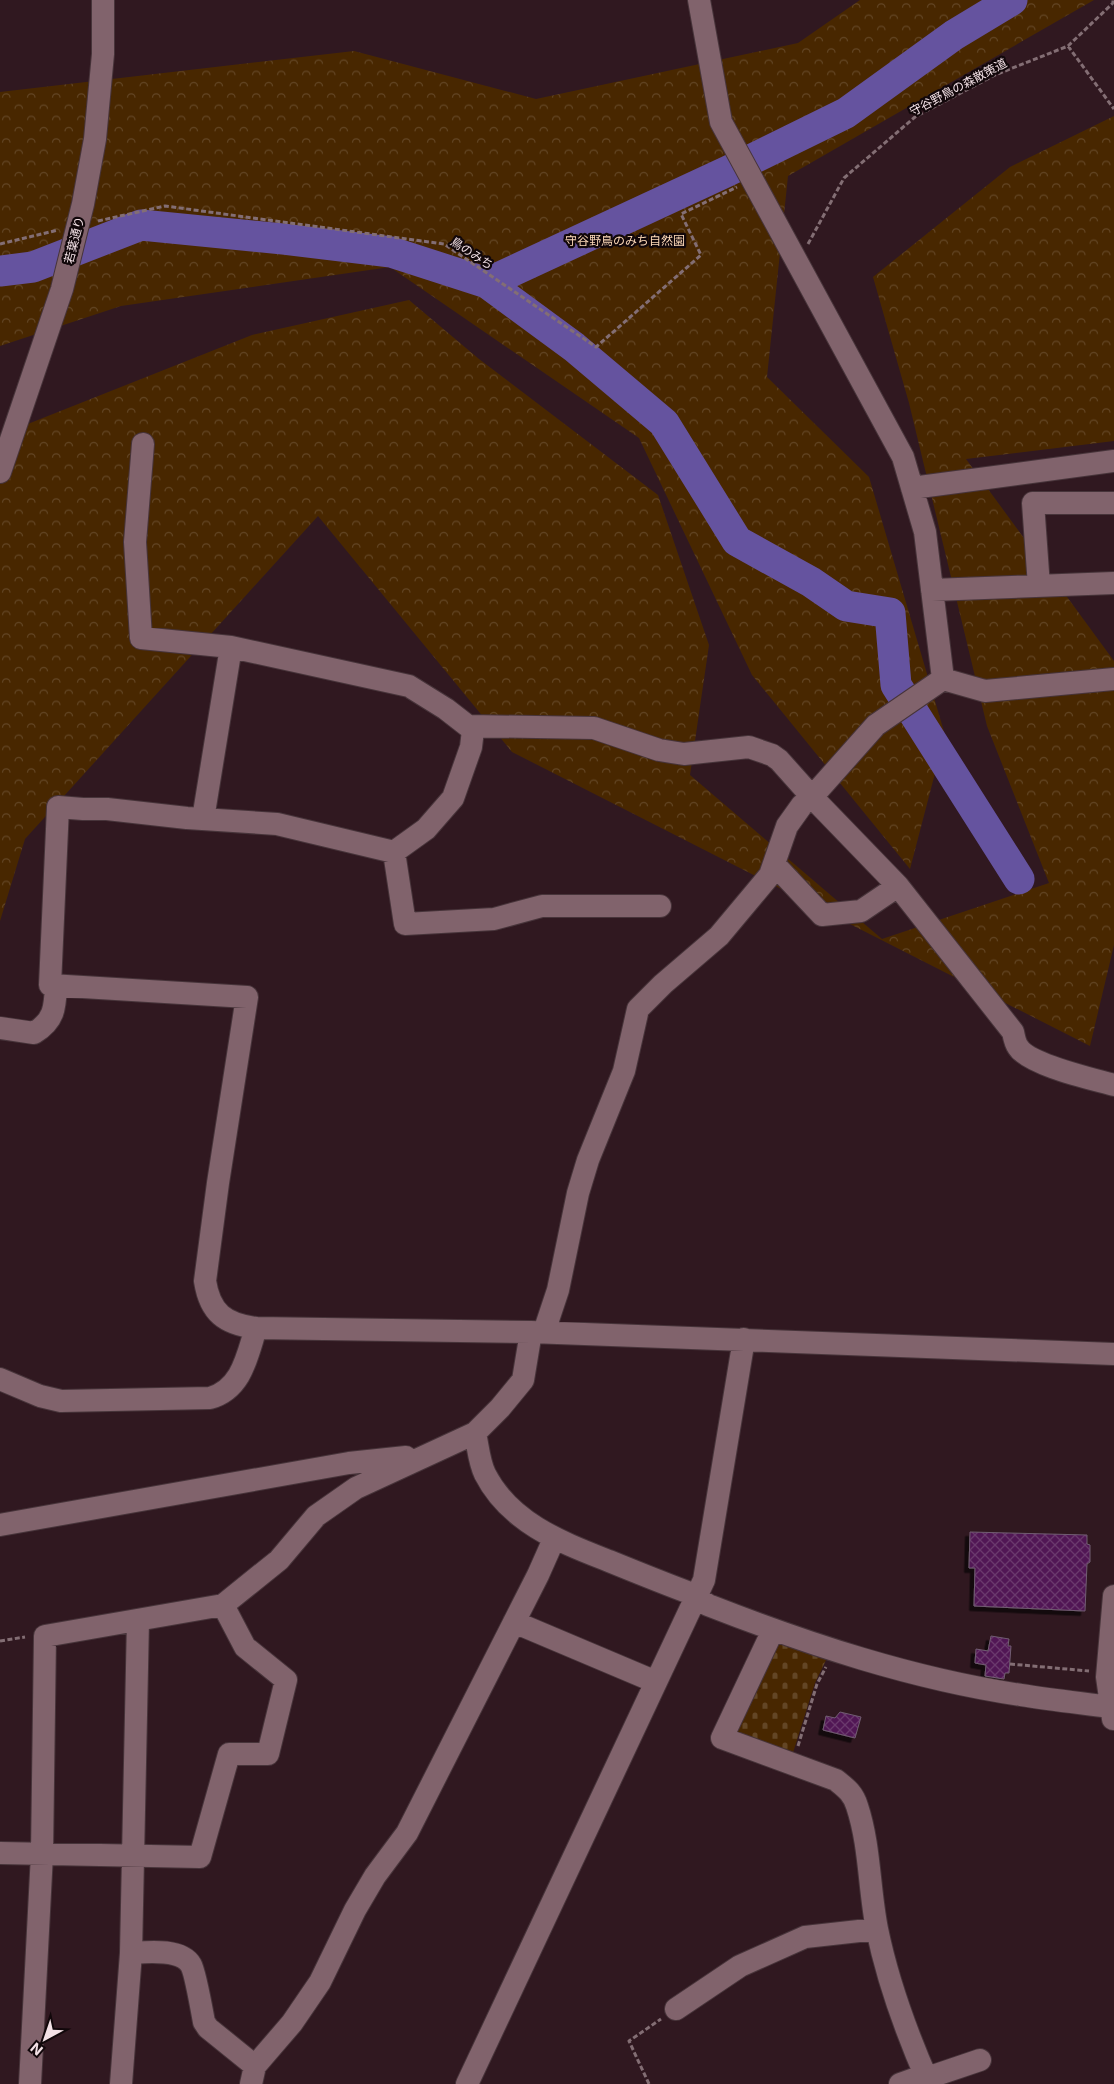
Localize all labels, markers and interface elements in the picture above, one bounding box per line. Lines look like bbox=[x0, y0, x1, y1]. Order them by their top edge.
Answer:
street label: 守谷野鳥の森散策道 bbox=[907, 55, 1009, 119]
street label: 若葉通り bbox=[61, 215, 87, 265]
park label: 守谷野鳥のみち自然園 bbox=[565, 233, 685, 248]
street label: 鳥のみち bbox=[448, 234, 496, 272]
north arrow bbox=[20, 2014, 70, 2064]
text: N bbox=[27, 2039, 46, 2059]

